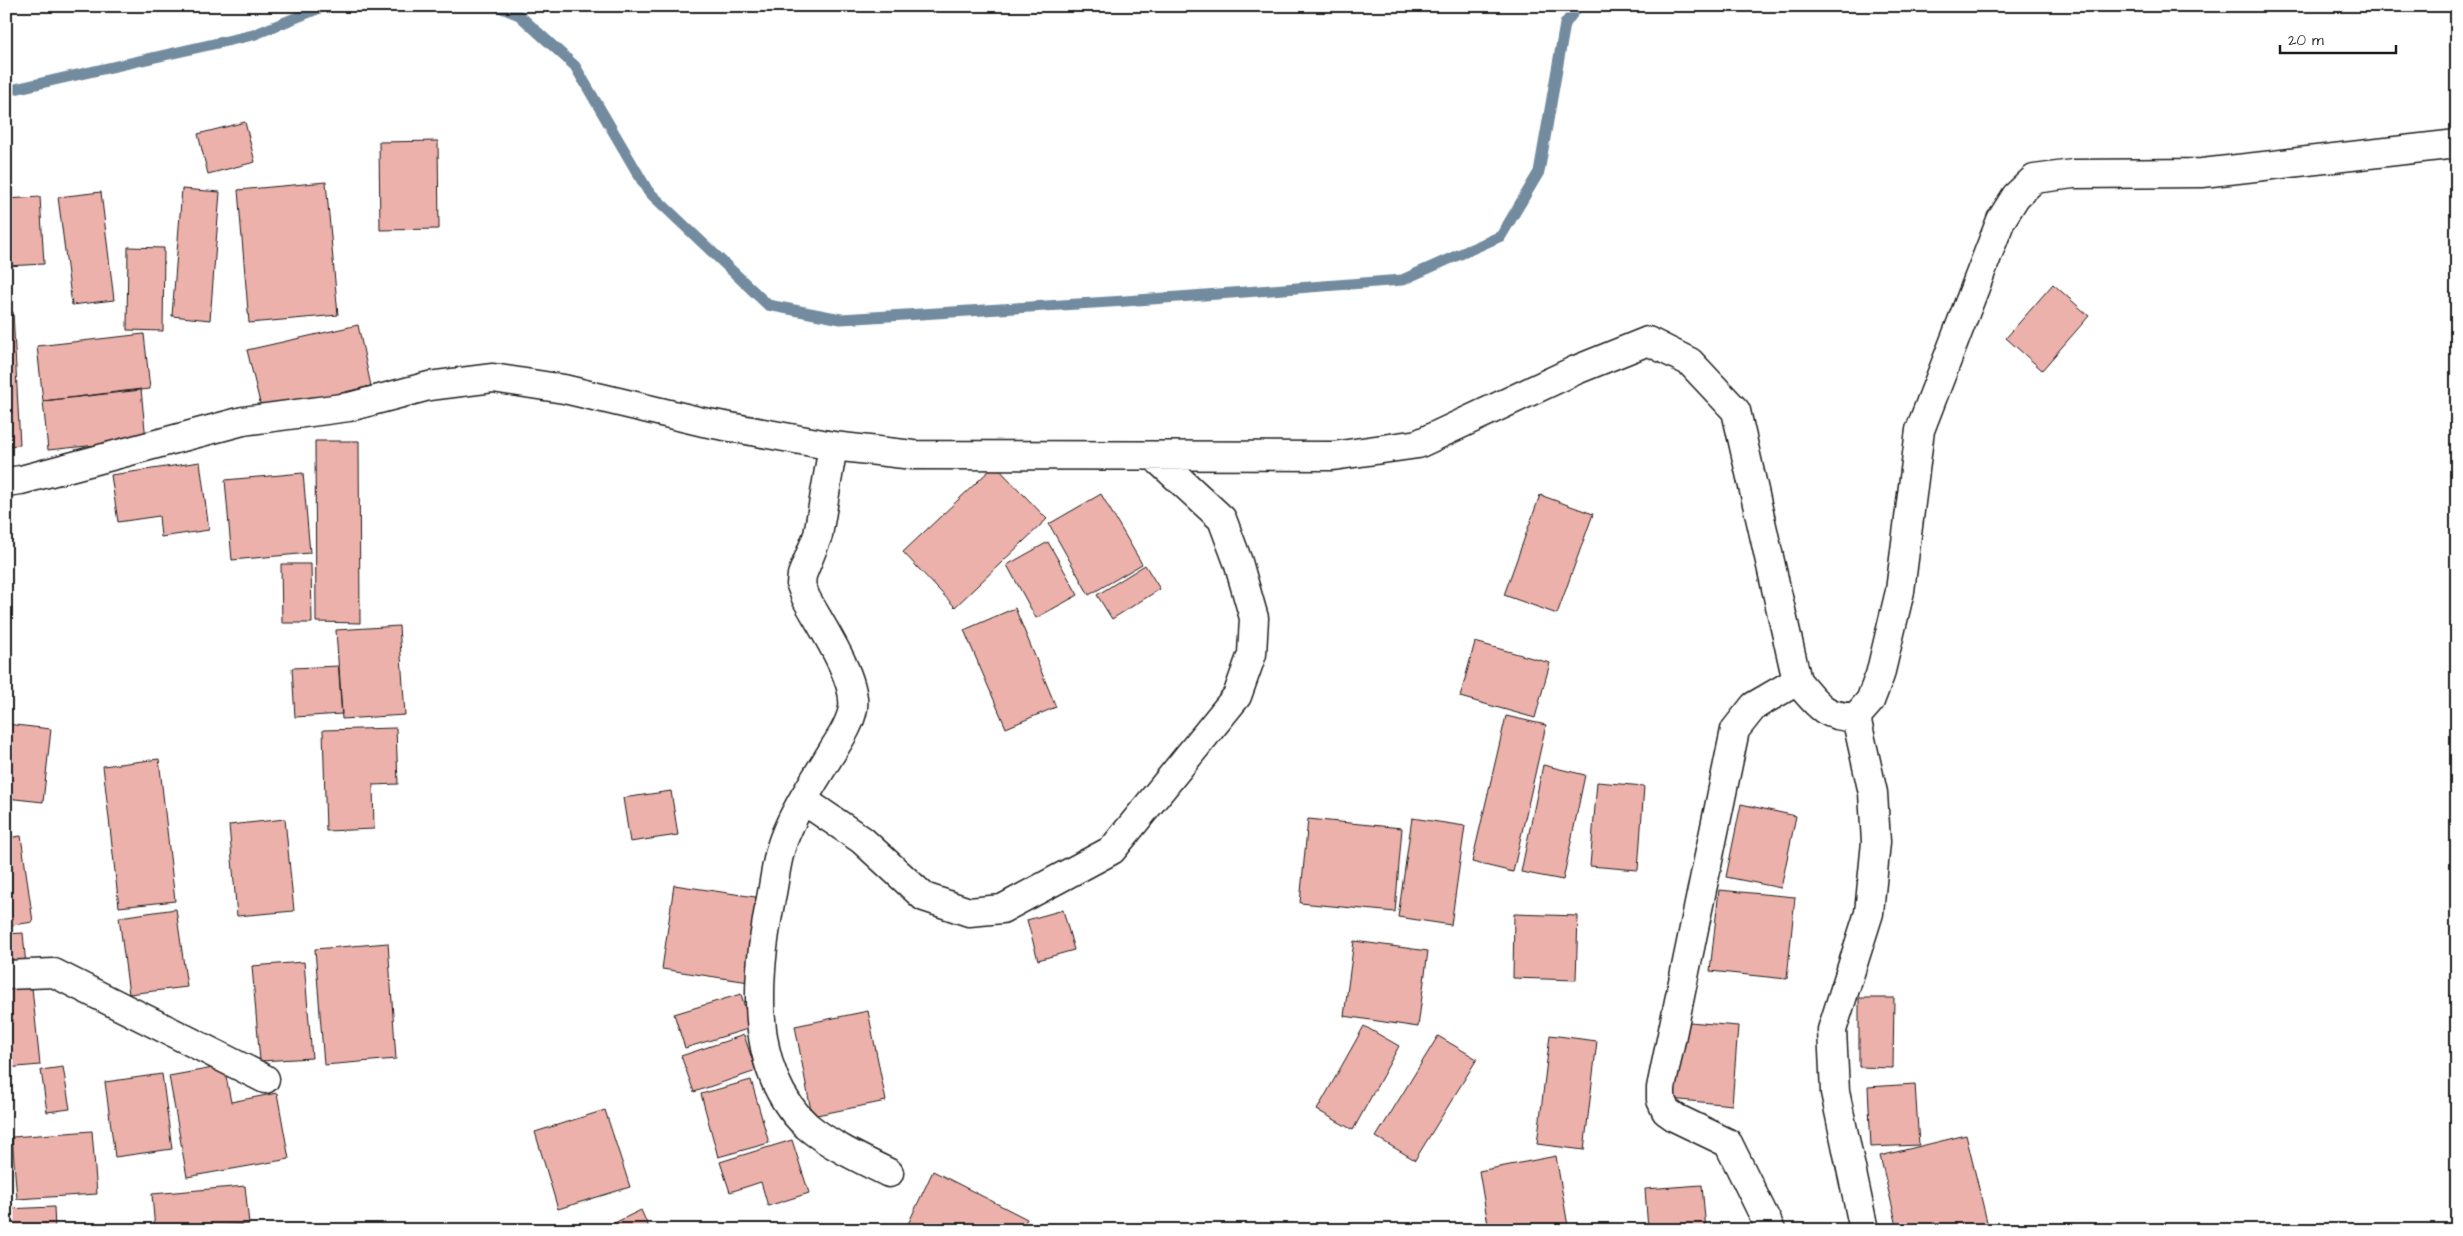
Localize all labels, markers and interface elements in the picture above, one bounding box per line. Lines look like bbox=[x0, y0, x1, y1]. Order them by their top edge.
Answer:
scale bar bbox=[2280, 22, 2397, 54]
text: 20 m bbox=[2288, 30, 2324, 51]

